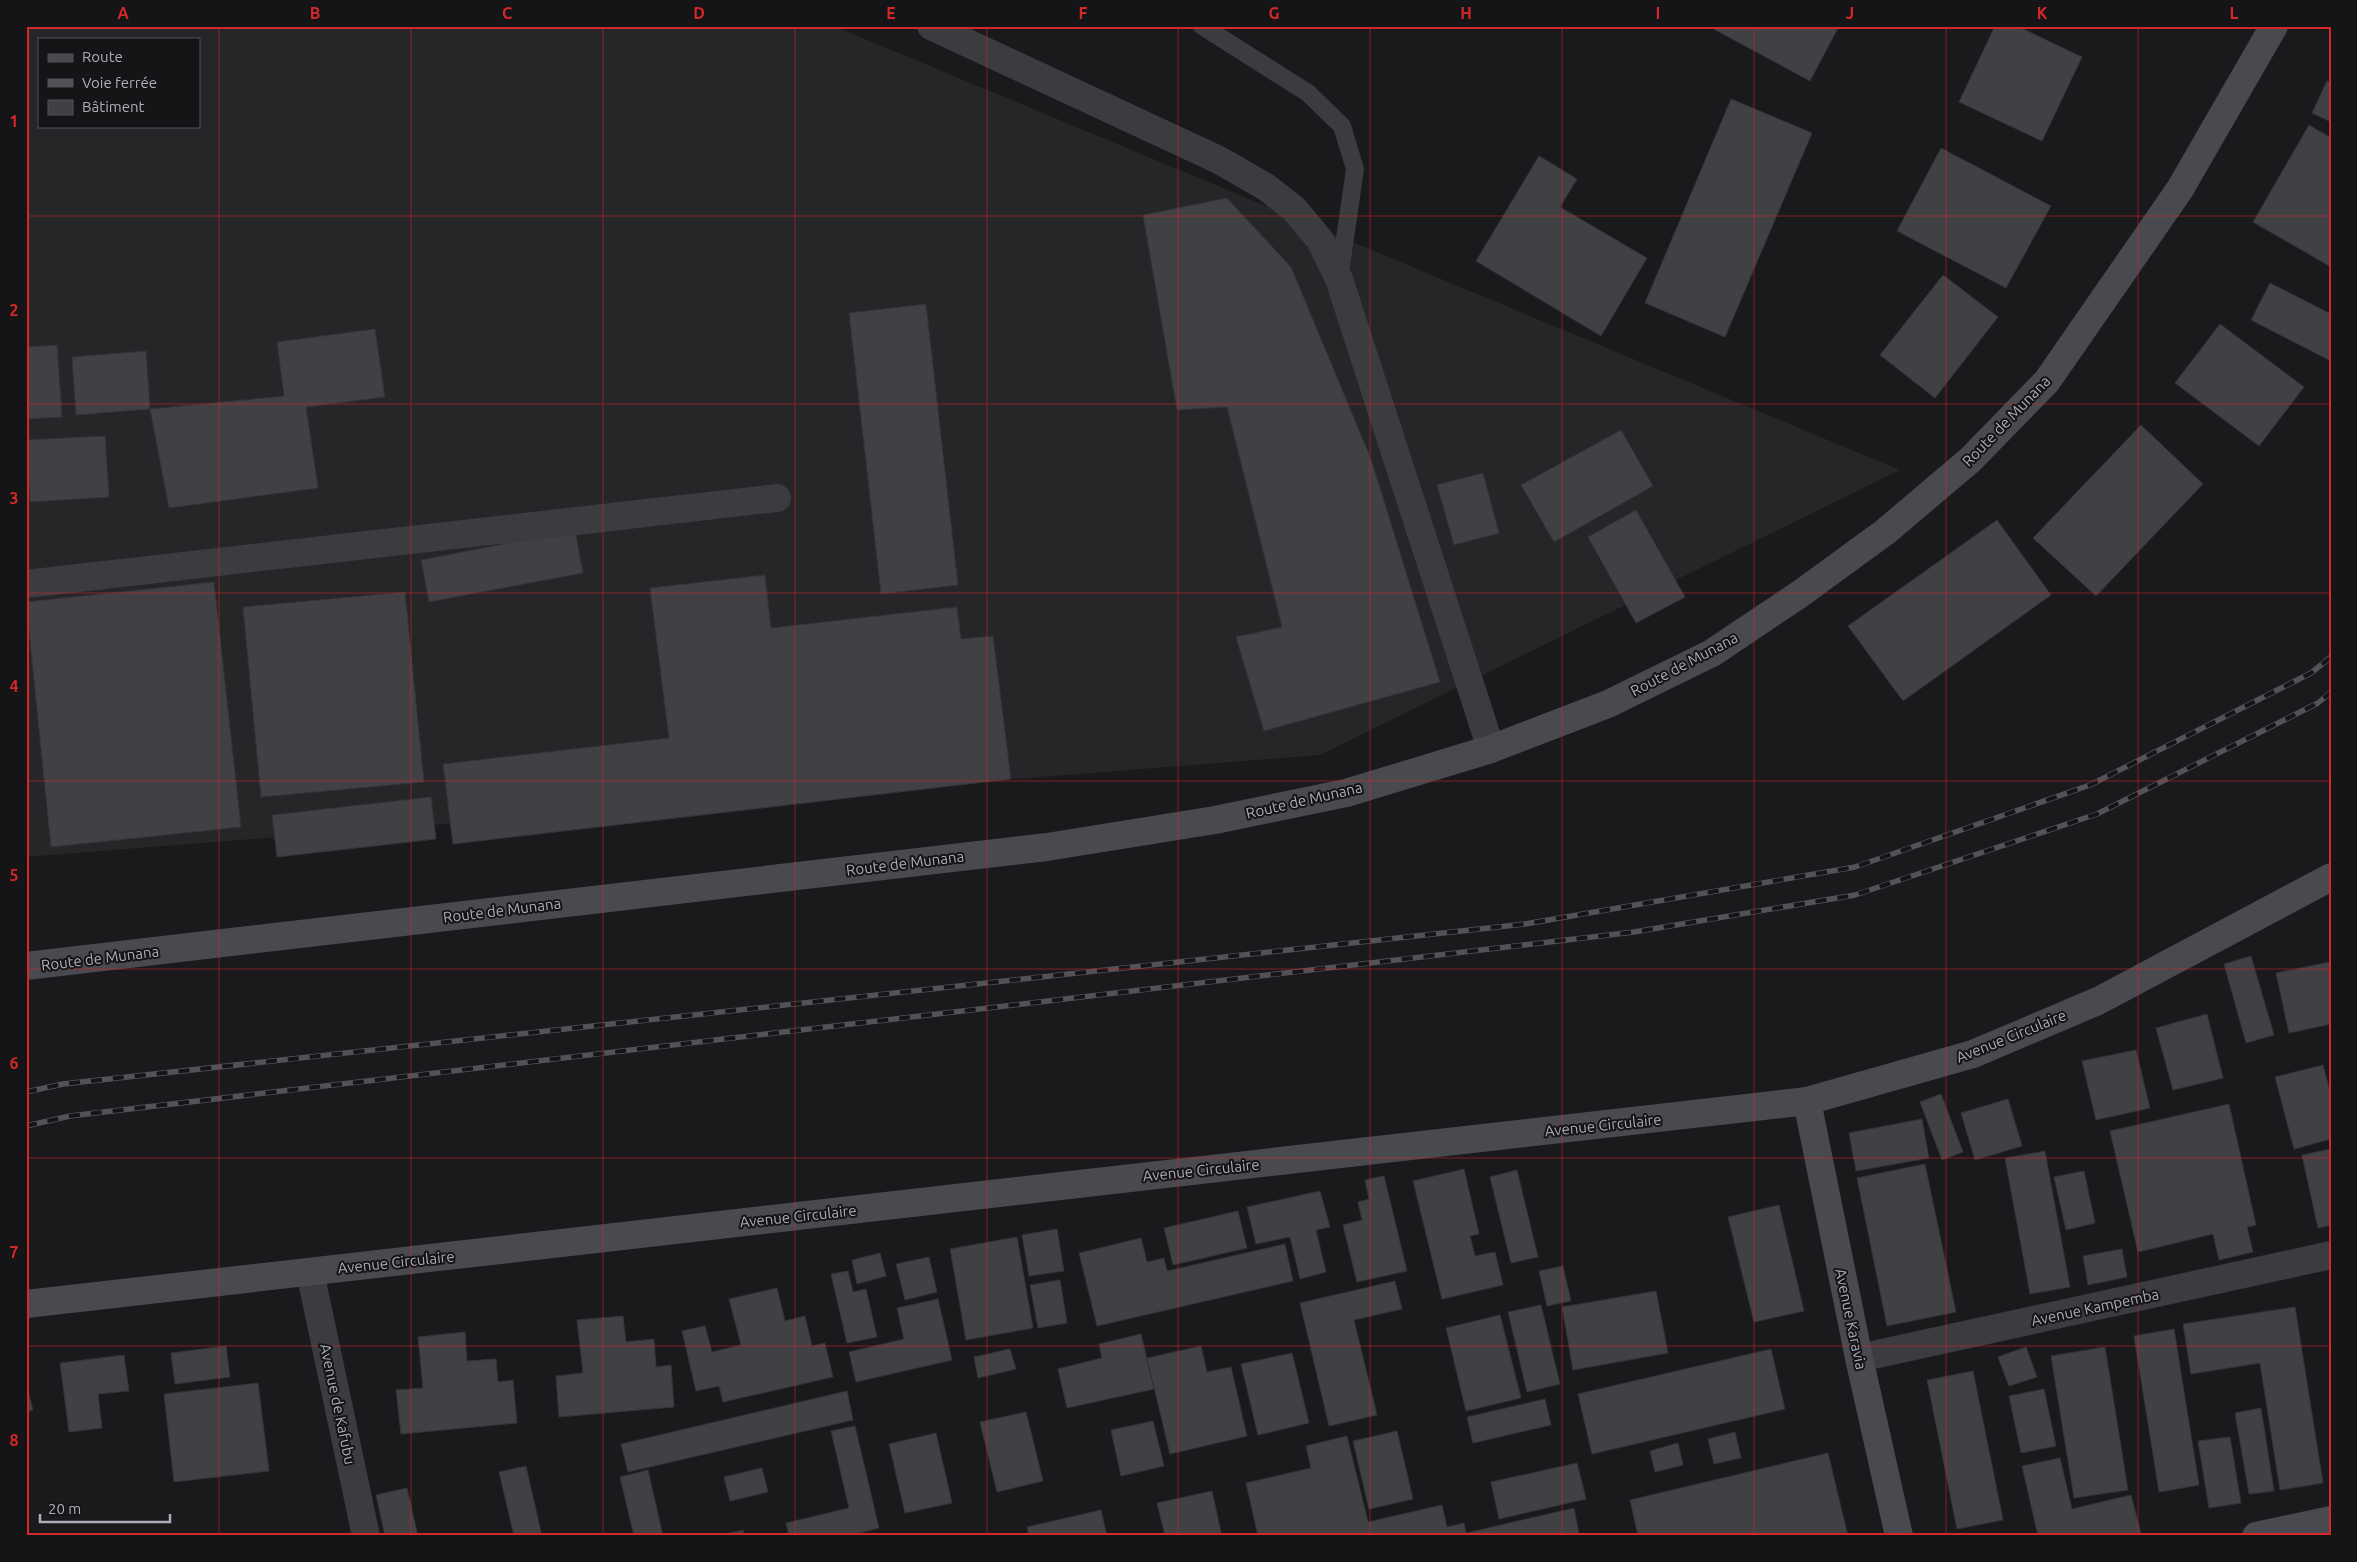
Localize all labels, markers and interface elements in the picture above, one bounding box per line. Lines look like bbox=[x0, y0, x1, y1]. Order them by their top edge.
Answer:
text: A bbox=[117, 4, 129, 22]
text: B bbox=[310, 4, 320, 22]
text: C bbox=[502, 4, 512, 22]
text: D bbox=[693, 4, 705, 22]
text: E bbox=[886, 4, 896, 22]
text: F bbox=[1079, 4, 1088, 22]
text: G bbox=[1268, 4, 1280, 22]
text: H bbox=[1460, 4, 1472, 22]
text: I bbox=[1656, 4, 1660, 22]
text: J bbox=[1846, 4, 1854, 22]
text: K bbox=[2037, 4, 2048, 22]
text: L bbox=[2230, 4, 2239, 22]
legend bbox=[38, 38, 200, 128]
text: Route bbox=[82, 48, 123, 65]
text: Voie ferrée bbox=[82, 74, 157, 91]
text: Bâtiment bbox=[82, 98, 145, 115]
text: 1 bbox=[9, 112, 19, 130]
text: 2 bbox=[9, 301, 19, 319]
street label: Route de Munana bbox=[1959, 372, 2053, 470]
text: 3 bbox=[9, 489, 19, 507]
street label: Route de Munana bbox=[1628, 629, 1740, 699]
text: 4 bbox=[9, 677, 19, 695]
street label: Route de Munana bbox=[1244, 778, 1364, 822]
street label: Route de Munana bbox=[845, 847, 965, 879]
text: 5 bbox=[9, 866, 19, 884]
street label: Route de Munana bbox=[442, 894, 562, 926]
street label: Route de Munana bbox=[40, 942, 160, 974]
street label: Avenue Circulaire bbox=[1953, 1006, 2069, 1066]
text: 6 bbox=[9, 1054, 19, 1072]
street label: Avenue Circulaire bbox=[1544, 1110, 1662, 1140]
street label: Avenue Circulaire bbox=[1142, 1155, 1260, 1185]
street label: Avenue Circulaire bbox=[739, 1201, 857, 1231]
text: 7 bbox=[9, 1243, 19, 1261]
street label: Avenue Circulaire bbox=[337, 1247, 455, 1277]
street label: Avenue Karavia bbox=[1832, 1267, 1870, 1371]
street label: Avenue Kampemba bbox=[2030, 1285, 2160, 1329]
street label: Avenue de Kafubu bbox=[317, 1342, 359, 1466]
text: 8 bbox=[9, 1431, 19, 1449]
scale bar bbox=[40, 1492, 170, 1524]
text: 20 m bbox=[48, 1500, 81, 1517]

